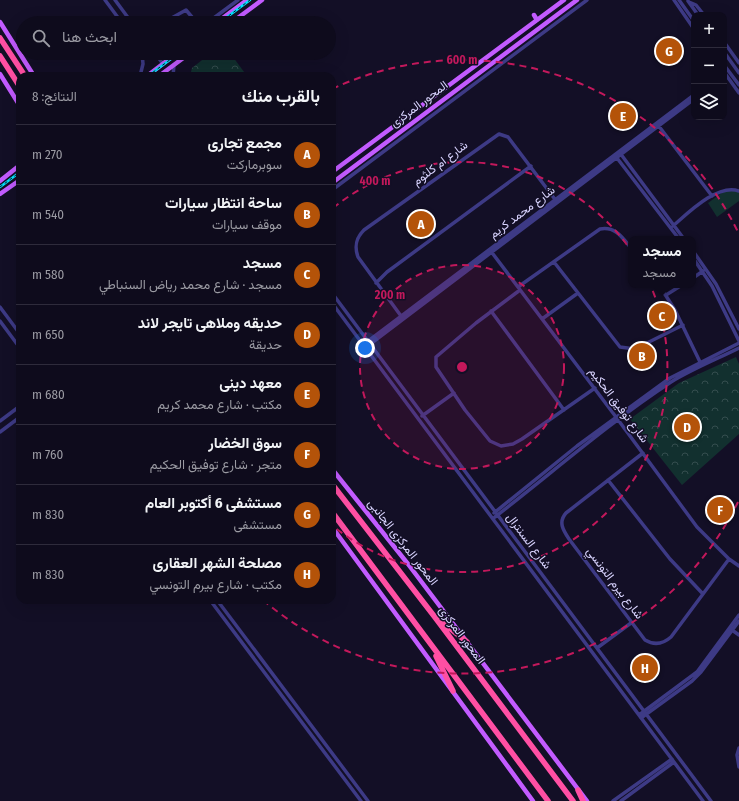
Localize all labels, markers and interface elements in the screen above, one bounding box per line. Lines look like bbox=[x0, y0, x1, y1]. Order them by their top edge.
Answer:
map controls bbox=[691, 12, 727, 120]
button: + bbox=[691, 12, 727, 48]
search box bbox=[16, 16, 336, 60]
icon: search bbox=[30, 27, 52, 49]
text: ابحث هنا bbox=[62, 28, 117, 46]
pin: G bbox=[656, 36, 682, 66]
button: − bbox=[691, 48, 727, 84]
text: 600 m bbox=[446, 53, 478, 67]
street label: المحور المركزى bbox=[387, 78, 451, 131]
button: layers bbox=[691, 84, 727, 120]
text: بالقرب منك bbox=[242, 86, 320, 107]
text: النتائج: 8 bbox=[32, 89, 77, 104]
pin: E bbox=[610, 101, 636, 131]
text: مجمع تجارى bbox=[207, 134, 282, 152]
street label: شارع ام كلثوم bbox=[410, 138, 472, 190]
text: 270 m bbox=[32, 147, 63, 162]
text: A bbox=[303, 147, 311, 162]
text: سوبرماركت bbox=[227, 157, 282, 172]
text: 400 m bbox=[360, 174, 390, 188]
street label: شارع محمد كريم bbox=[486, 183, 559, 243]
text: ساحة انتظار سيارات bbox=[165, 194, 282, 212]
text: 540 m bbox=[32, 207, 64, 222]
text: B bbox=[303, 207, 311, 222]
pin: A bbox=[408, 209, 434, 239]
text: موقف سيارات bbox=[212, 217, 282, 232]
popup bbox=[628, 236, 696, 288]
text: مسجد bbox=[642, 242, 682, 260]
text: مسجد bbox=[243, 254, 282, 272]
text: مسجد bbox=[642, 265, 676, 280]
text: 580 m bbox=[32, 267, 64, 282]
text: C bbox=[304, 267, 310, 282]
text: مسجد · شارع محمد رياض السنباطي bbox=[99, 277, 282, 292]
text: 200 m bbox=[374, 288, 405, 302]
pin: C bbox=[649, 301, 675, 331]
text: حديقه وملاهى تايجر لاند bbox=[138, 314, 282, 332]
text: 650 m bbox=[32, 327, 64, 342]
text: D bbox=[303, 327, 311, 342]
text: حديقة bbox=[249, 337, 282, 352]
your location bbox=[355, 338, 375, 358]
pin: B bbox=[629, 341, 655, 371]
centre of rings bbox=[455, 360, 469, 374]
street label: شارع توفيق الحكيم bbox=[585, 365, 652, 447]
text: معهد دينى bbox=[219, 374, 282, 392]
text: 680 m bbox=[32, 387, 65, 402]
text: E bbox=[304, 387, 310, 402]
text: مكتب · شارع محمد كريم bbox=[157, 397, 282, 412]
pin: D bbox=[674, 412, 700, 442]
text: سوق الخضار bbox=[208, 434, 282, 452]
text: 760 m bbox=[32, 447, 63, 462]
text: F bbox=[304, 447, 310, 462]
text: متجر · شارع توفيق الحكيم bbox=[150, 457, 282, 472]
text: مستشفى 6 أكتوبر العام bbox=[145, 494, 282, 512]
pin: F bbox=[707, 495, 733, 525]
street label: المحور المركزى الجانبى bbox=[364, 496, 441, 588]
text: 830 m bbox=[32, 507, 64, 522]
text: G bbox=[303, 507, 311, 522]
street label: شارع السنترال bbox=[502, 510, 554, 573]
text: مستشفى bbox=[234, 517, 282, 532]
street label: شارع بيرم التونسي bbox=[581, 544, 647, 623]
text: مصلحة الشهر العقارى bbox=[152, 554, 282, 572]
text: 830 m bbox=[32, 567, 64, 582]
text: H bbox=[303, 567, 311, 582]
text: مكتب · شارع بيرم التونسي bbox=[150, 577, 282, 592]
street label: المحور المركزى bbox=[435, 603, 488, 667]
pin: H bbox=[632, 653, 658, 683]

